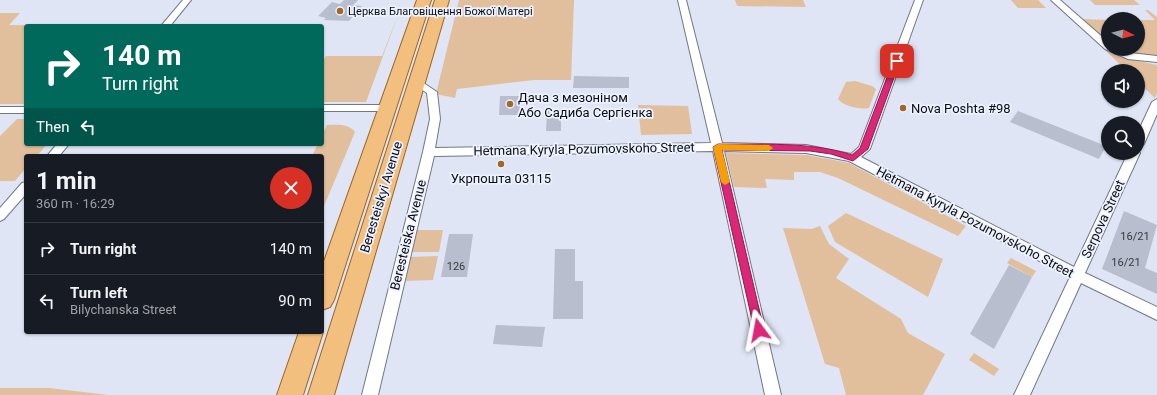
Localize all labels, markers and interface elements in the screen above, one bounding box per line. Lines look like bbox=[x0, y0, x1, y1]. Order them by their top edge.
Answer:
place label: Церква Благовіщення Божої Матері bbox=[348, 5, 533, 18]
marker: Церква Благовіщення Божої Матері bbox=[335, 6, 345, 16]
north arrow bbox=[1101, 12, 1145, 56]
map controls bbox=[1101, 12, 1145, 160]
text: 140 m bbox=[102, 39, 181, 72]
icon: right bbox=[36, 40, 88, 92]
pin bbox=[880, 44, 914, 78]
icon: arrive bbox=[886, 50, 908, 72]
button: sound bbox=[1101, 64, 1145, 108]
text: Turn right bbox=[102, 73, 179, 94]
place label: Дача з мезоніном Або Садиба Сергієнка bbox=[518, 90, 653, 120]
marker: Дача з мезоніном Або Садиба Сергієнка bbox=[505, 99, 515, 109]
place label: Nova Poshta #98 bbox=[911, 101, 1011, 116]
marker: Nova Poshta #98 bbox=[898, 103, 908, 113]
icon: left bbox=[77, 116, 99, 138]
button: search bbox=[1101, 116, 1145, 160]
text: Then bbox=[36, 118, 69, 136]
street label: Beresteiskyi Avenue bbox=[357, 139, 405, 254]
street label: Hetmana Kyryla Pozumovskoho Street bbox=[473, 140, 695, 158]
marker: Укрпошта 03115 bbox=[496, 159, 506, 169]
street label: Hetmana Kyryla Pozumovskoho Street bbox=[874, 163, 1076, 281]
text: 1 min bbox=[36, 167, 96, 195]
button: close bbox=[270, 167, 312, 209]
place label: Укрпошта 03115 bbox=[451, 171, 551, 186]
street label: Beresteiska Avenue bbox=[387, 178, 429, 292]
street label: Serpova Street bbox=[1078, 178, 1128, 260]
text: 360 m · 16:29 bbox=[36, 196, 115, 211]
house number: 16/21 bbox=[1120, 230, 1150, 243]
icon: right bbox=[36, 238, 58, 260]
text: Turn right bbox=[70, 240, 136, 258]
text: 140 m bbox=[270, 240, 312, 258]
house number: 16/21 bbox=[1111, 256, 1141, 269]
house number: 126 bbox=[447, 260, 465, 273]
text: Turn left bbox=[70, 284, 127, 302]
icon: left bbox=[36, 290, 58, 312]
text: 90 m bbox=[278, 292, 312, 310]
text: Bilychanska Street bbox=[70, 302, 177, 317]
position arrow bbox=[738, 309, 780, 351]

